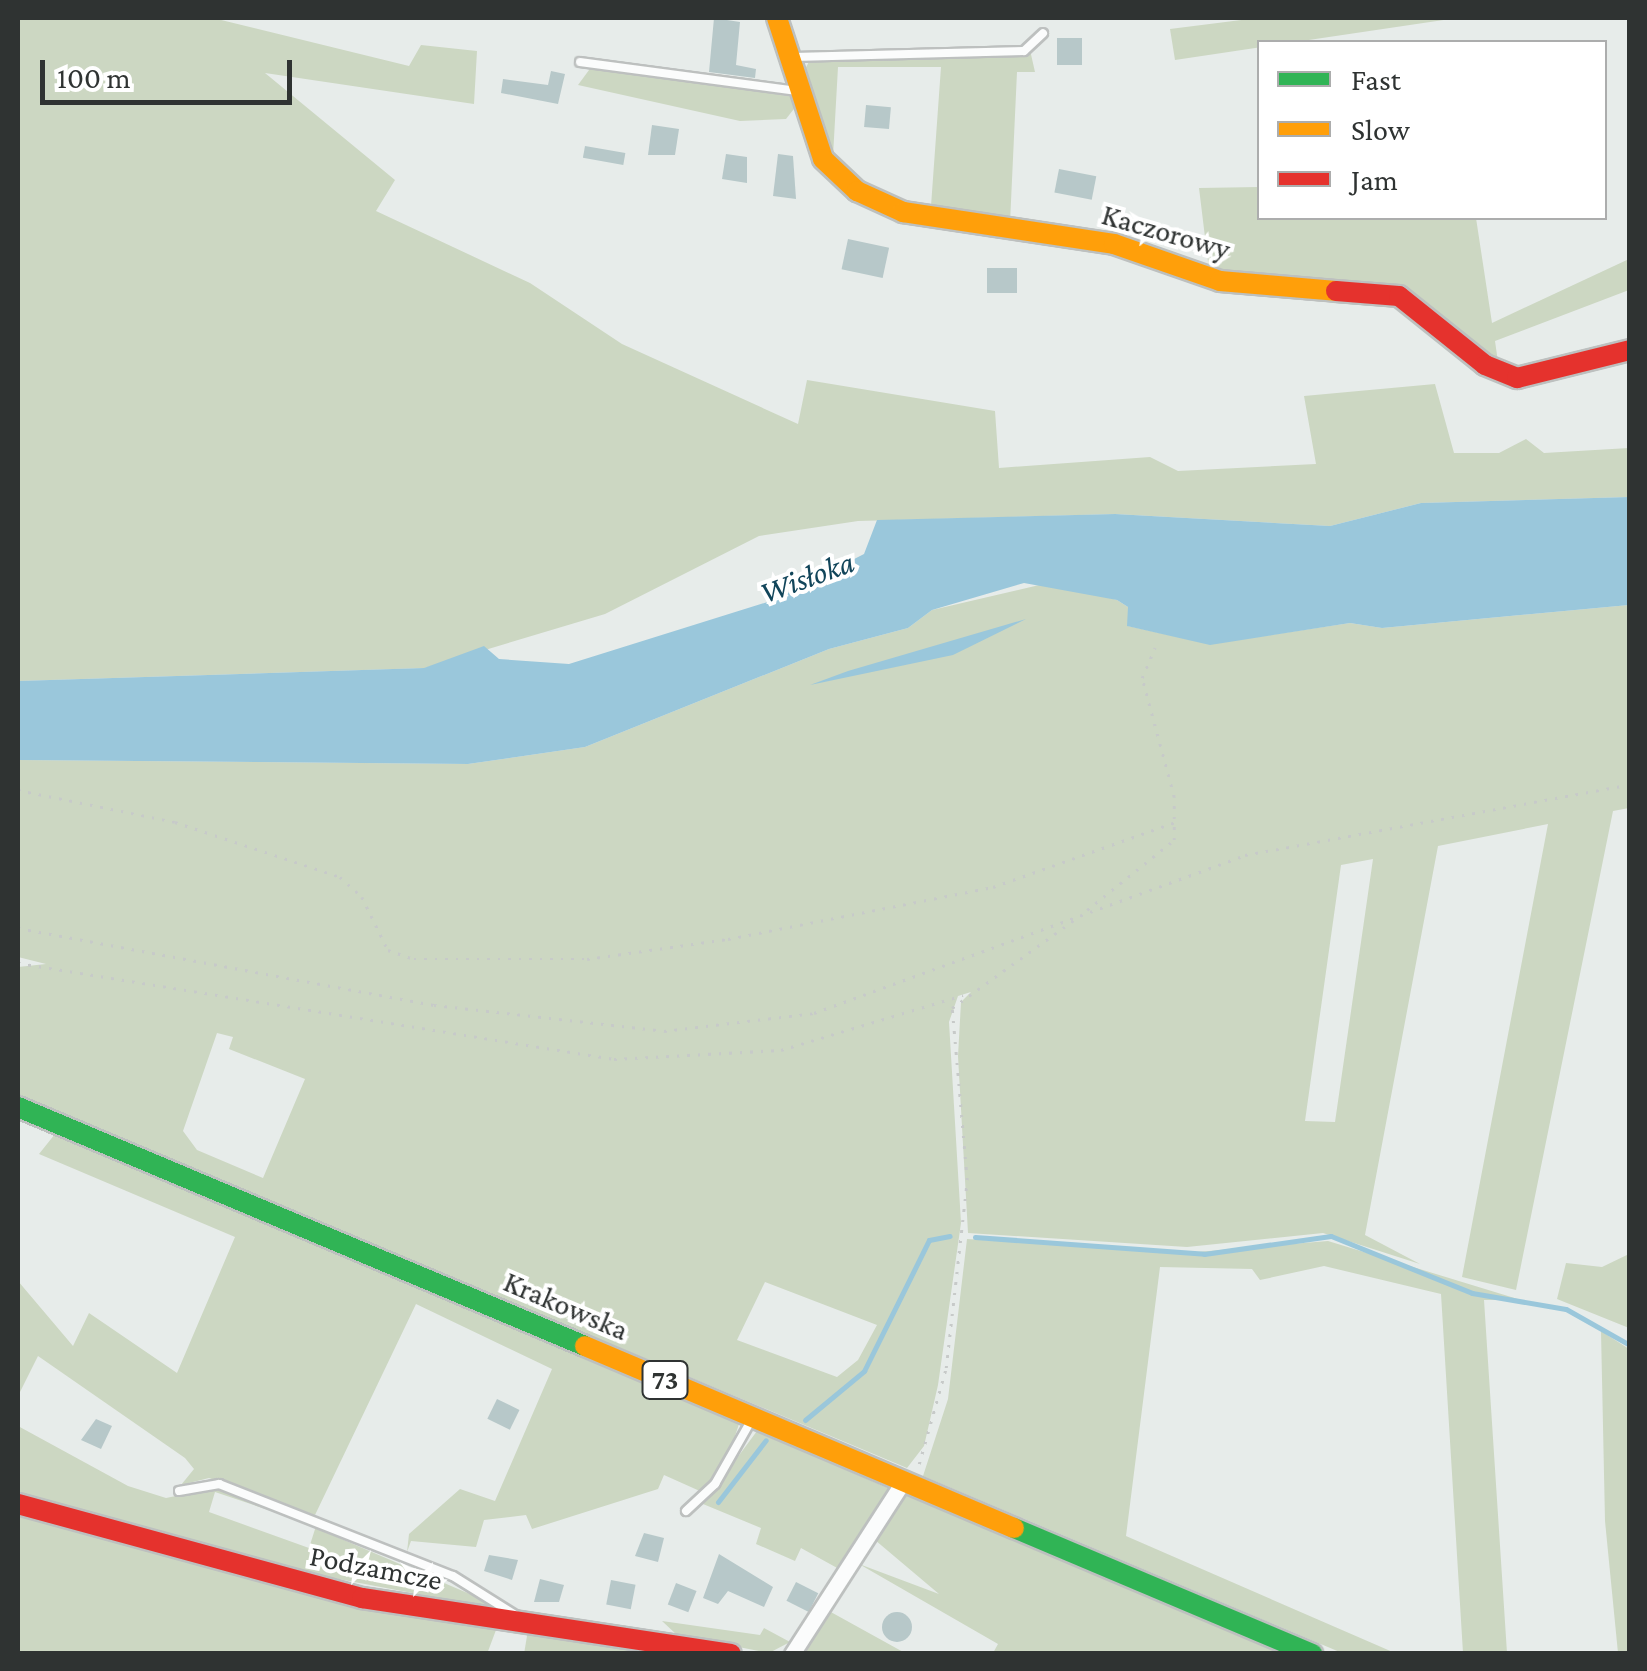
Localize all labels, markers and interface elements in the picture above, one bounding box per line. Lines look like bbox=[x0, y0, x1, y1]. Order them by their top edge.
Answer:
scale bar bbox=[45, 40, 298, 102]
legend bbox=[1257, 40, 1607, 220]
text: 100 m bbox=[57, 61, 131, 94]
text: Fast bbox=[1351, 63, 1401, 96]
text: Slow bbox=[1351, 113, 1410, 146]
text: Jam bbox=[1351, 163, 1398, 196]
street label: Kaczorowy bbox=[1098, 197, 1234, 267]
water label: Wisłoka bbox=[755, 542, 859, 612]
street label: Krakowska bbox=[498, 1264, 634, 1348]
road number: 73 bbox=[640, 1357, 690, 1403]
street label: Podzamcze bbox=[307, 1538, 445, 1598]

